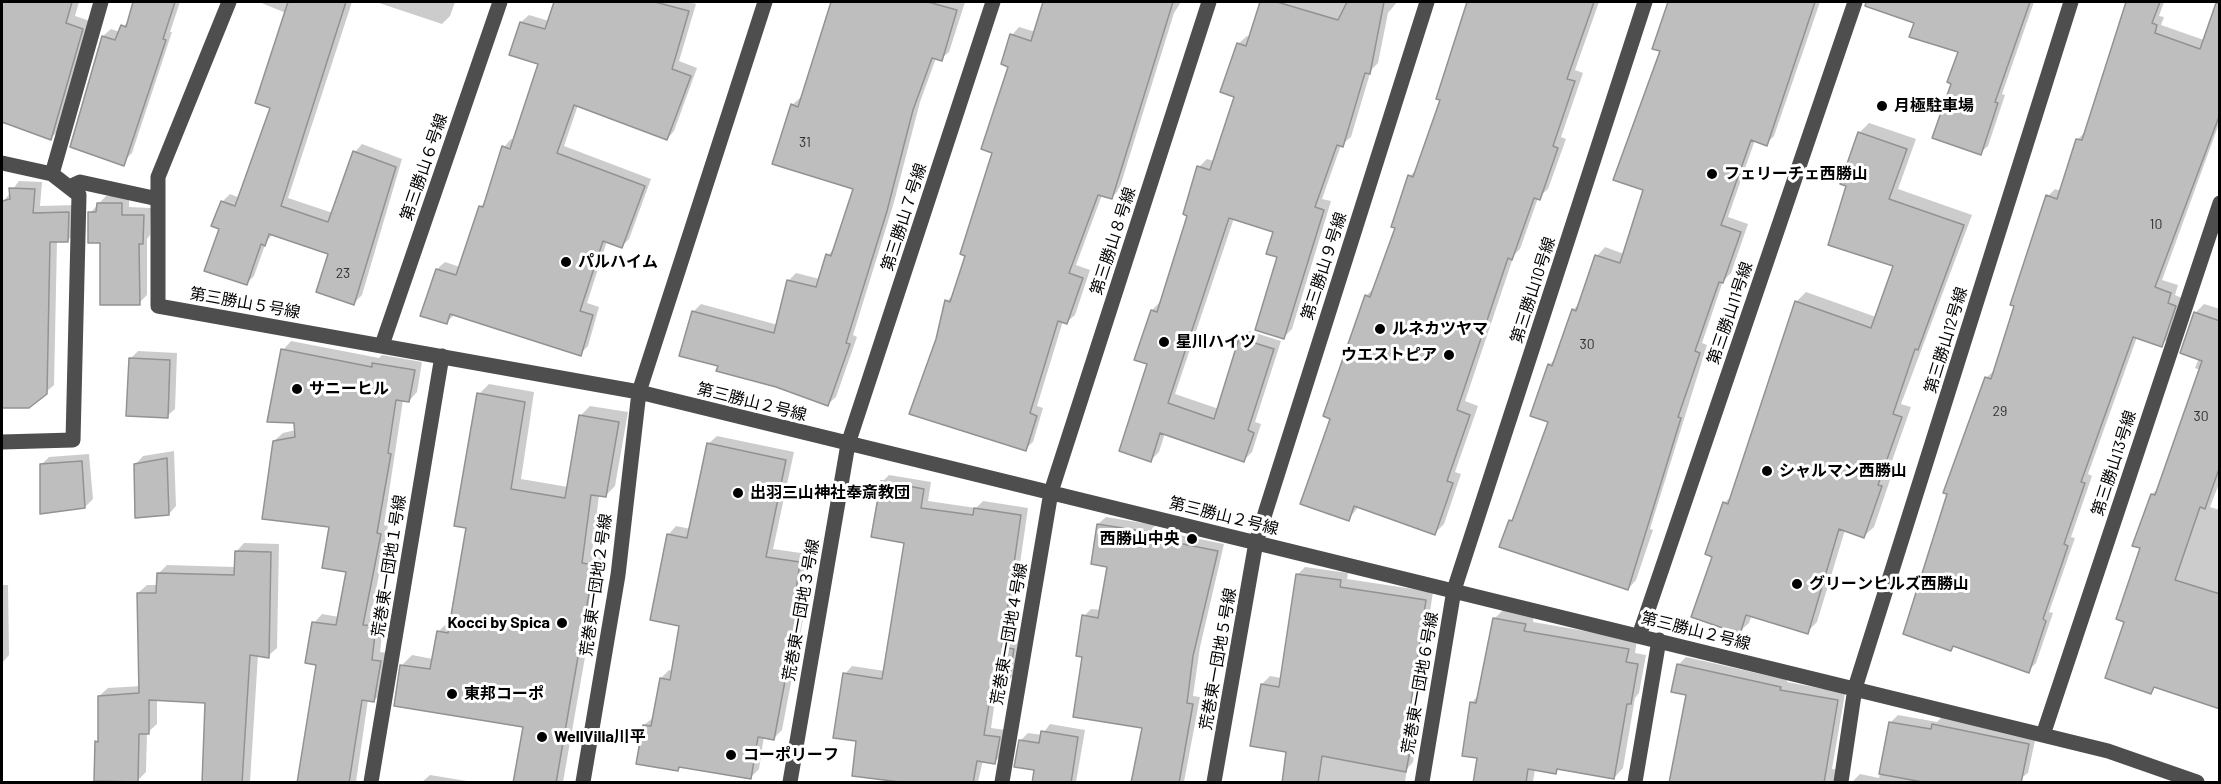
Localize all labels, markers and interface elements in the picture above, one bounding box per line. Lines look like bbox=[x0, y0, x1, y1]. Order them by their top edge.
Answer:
place label: 月極駐車場 bbox=[1894, 96, 1974, 116]
marker: 月極駐車場 bbox=[1875, 99, 1889, 113]
street label: 第三勝山６号線 bbox=[397, 111, 451, 223]
house number: 31 bbox=[799, 134, 811, 150]
street label: 第三勝山７号線 bbox=[878, 161, 930, 273]
place label: フェリーチェ西勝山 bbox=[1724, 164, 1868, 184]
marker: フェリーチェ西勝山 bbox=[1705, 167, 1719, 181]
street label: 第三勝山８号線 bbox=[1087, 185, 1139, 297]
street label: 第三勝山９号線 bbox=[1298, 210, 1350, 322]
house number: 10 bbox=[2150, 216, 2162, 232]
street label: 第三勝山10号線 bbox=[1507, 234, 1559, 346]
place label: パルハイム bbox=[578, 252, 658, 272]
marker: パルハイム bbox=[559, 255, 573, 269]
street label: 第三勝山11号線 bbox=[1703, 259, 1757, 367]
house number: 23 bbox=[336, 265, 350, 281]
street label: 第三勝山５号線 bbox=[188, 284, 302, 322]
street label: 第三勝山12号線 bbox=[1921, 285, 1971, 395]
place label: ルネカツヤマ bbox=[1392, 319, 1488, 339]
marker: ルネカツヤマ bbox=[1373, 322, 1387, 336]
place label: 星川ハイツ bbox=[1176, 332, 1256, 352]
marker: 星川ハイツ bbox=[1157, 335, 1171, 349]
house number: 30 bbox=[1579, 336, 1595, 352]
place label: ウエストピア bbox=[1341, 345, 1437, 365]
marker: ウエストピア bbox=[1442, 348, 1456, 362]
place label: サニーヒル bbox=[309, 379, 389, 399]
street label: 第三勝山２号線 bbox=[695, 379, 809, 425]
marker: サニーヒル bbox=[290, 382, 304, 396]
house number: 29 bbox=[1993, 403, 2007, 419]
street label: 第三勝山13号線 bbox=[2088, 408, 2140, 518]
house number: 30 bbox=[2193, 408, 2209, 424]
place label: シャルマン西勝山 bbox=[1779, 461, 1907, 481]
marker: シャルマン西勝山 bbox=[1760, 464, 1774, 478]
place label: 出羽三山神社奉斎教団 bbox=[750, 483, 910, 503]
marker: 出羽三山神社奉斎教団 bbox=[731, 486, 745, 500]
street label: 荒巻東一団地１号線 bbox=[368, 493, 410, 639]
street label: 第三勝山２号線 bbox=[1167, 493, 1281, 539]
street label: 荒巻東一団地２号線 bbox=[576, 512, 616, 658]
place label: 西勝山中央 bbox=[1100, 529, 1180, 549]
marker: 西勝山中央 bbox=[1185, 532, 1199, 546]
street label: 荒巻東一団地３号線 bbox=[779, 537, 823, 683]
street label: 荒巻東一団地４号線 bbox=[987, 561, 1031, 707]
place label: グリーンヒルズ西勝山 bbox=[1809, 574, 1969, 594]
marker: グリーンヒルズ西勝山 bbox=[1790, 577, 1804, 591]
street label: 荒巻東一団地５号線 bbox=[1196, 586, 1240, 732]
street label: 第三勝山２号線 bbox=[1639, 608, 1753, 654]
street label: 荒巻東一団地６号線 bbox=[1398, 610, 1442, 756]
place label: Kocci by Spica bbox=[448, 613, 550, 633]
marker: Kocci by Spica bbox=[555, 616, 569, 630]
place label: 東邦コーポ bbox=[464, 684, 544, 704]
marker: 東邦コーポ bbox=[445, 687, 459, 701]
place label: WellVilla川平 bbox=[554, 727, 646, 747]
marker: WellVilla川平 bbox=[535, 730, 549, 744]
place label: コーポリーフ bbox=[743, 745, 839, 765]
marker: コーポリーフ bbox=[724, 748, 738, 762]

